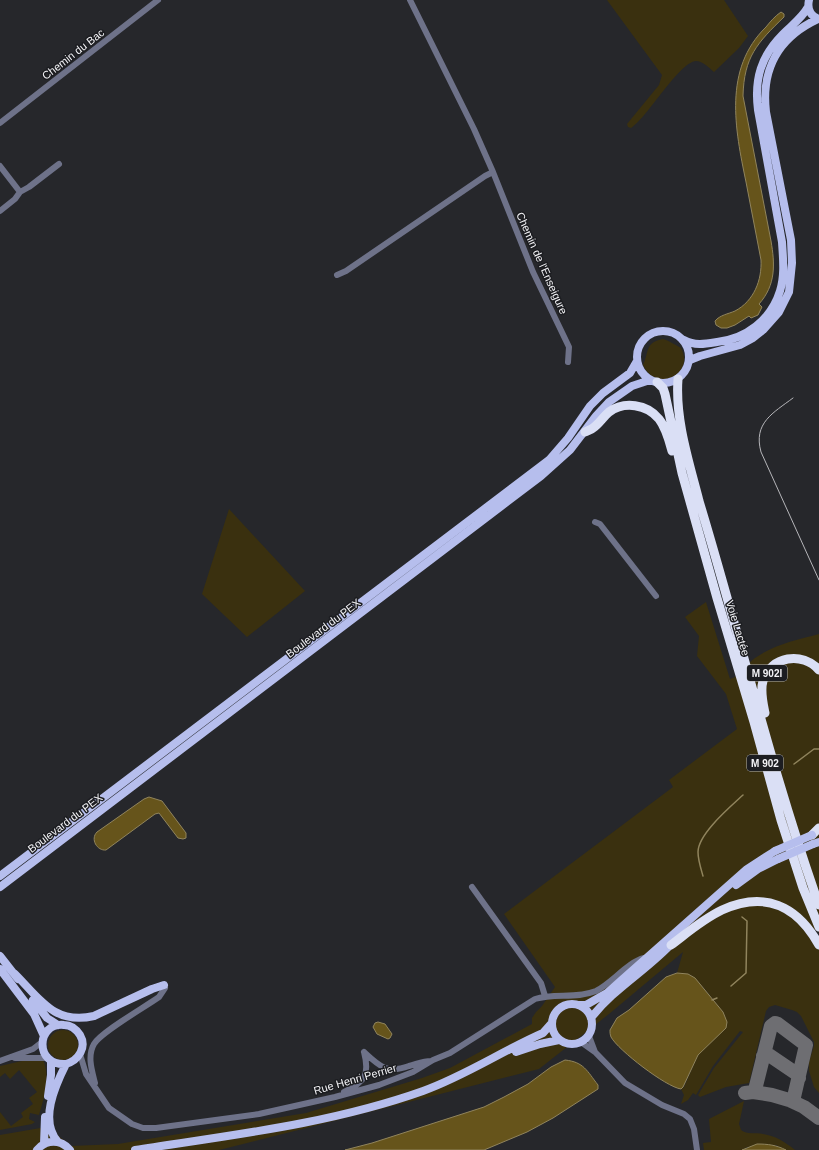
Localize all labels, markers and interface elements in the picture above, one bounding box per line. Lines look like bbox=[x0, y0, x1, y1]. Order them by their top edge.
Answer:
street label: Chemin du Bac bbox=[40, 26, 107, 82]
street label: Chemin de l'Enseigure bbox=[514, 210, 570, 316]
street label: Boulevard du PEX bbox=[283, 596, 363, 660]
street label: Voie Lactée bbox=[724, 599, 752, 657]
road number: M 902l bbox=[747, 665, 787, 681]
road number: M 902 bbox=[747, 755, 783, 771]
street label: Boulevard du PEX bbox=[25, 791, 105, 855]
street label: Rue Henri Perrier bbox=[312, 1061, 398, 1097]

